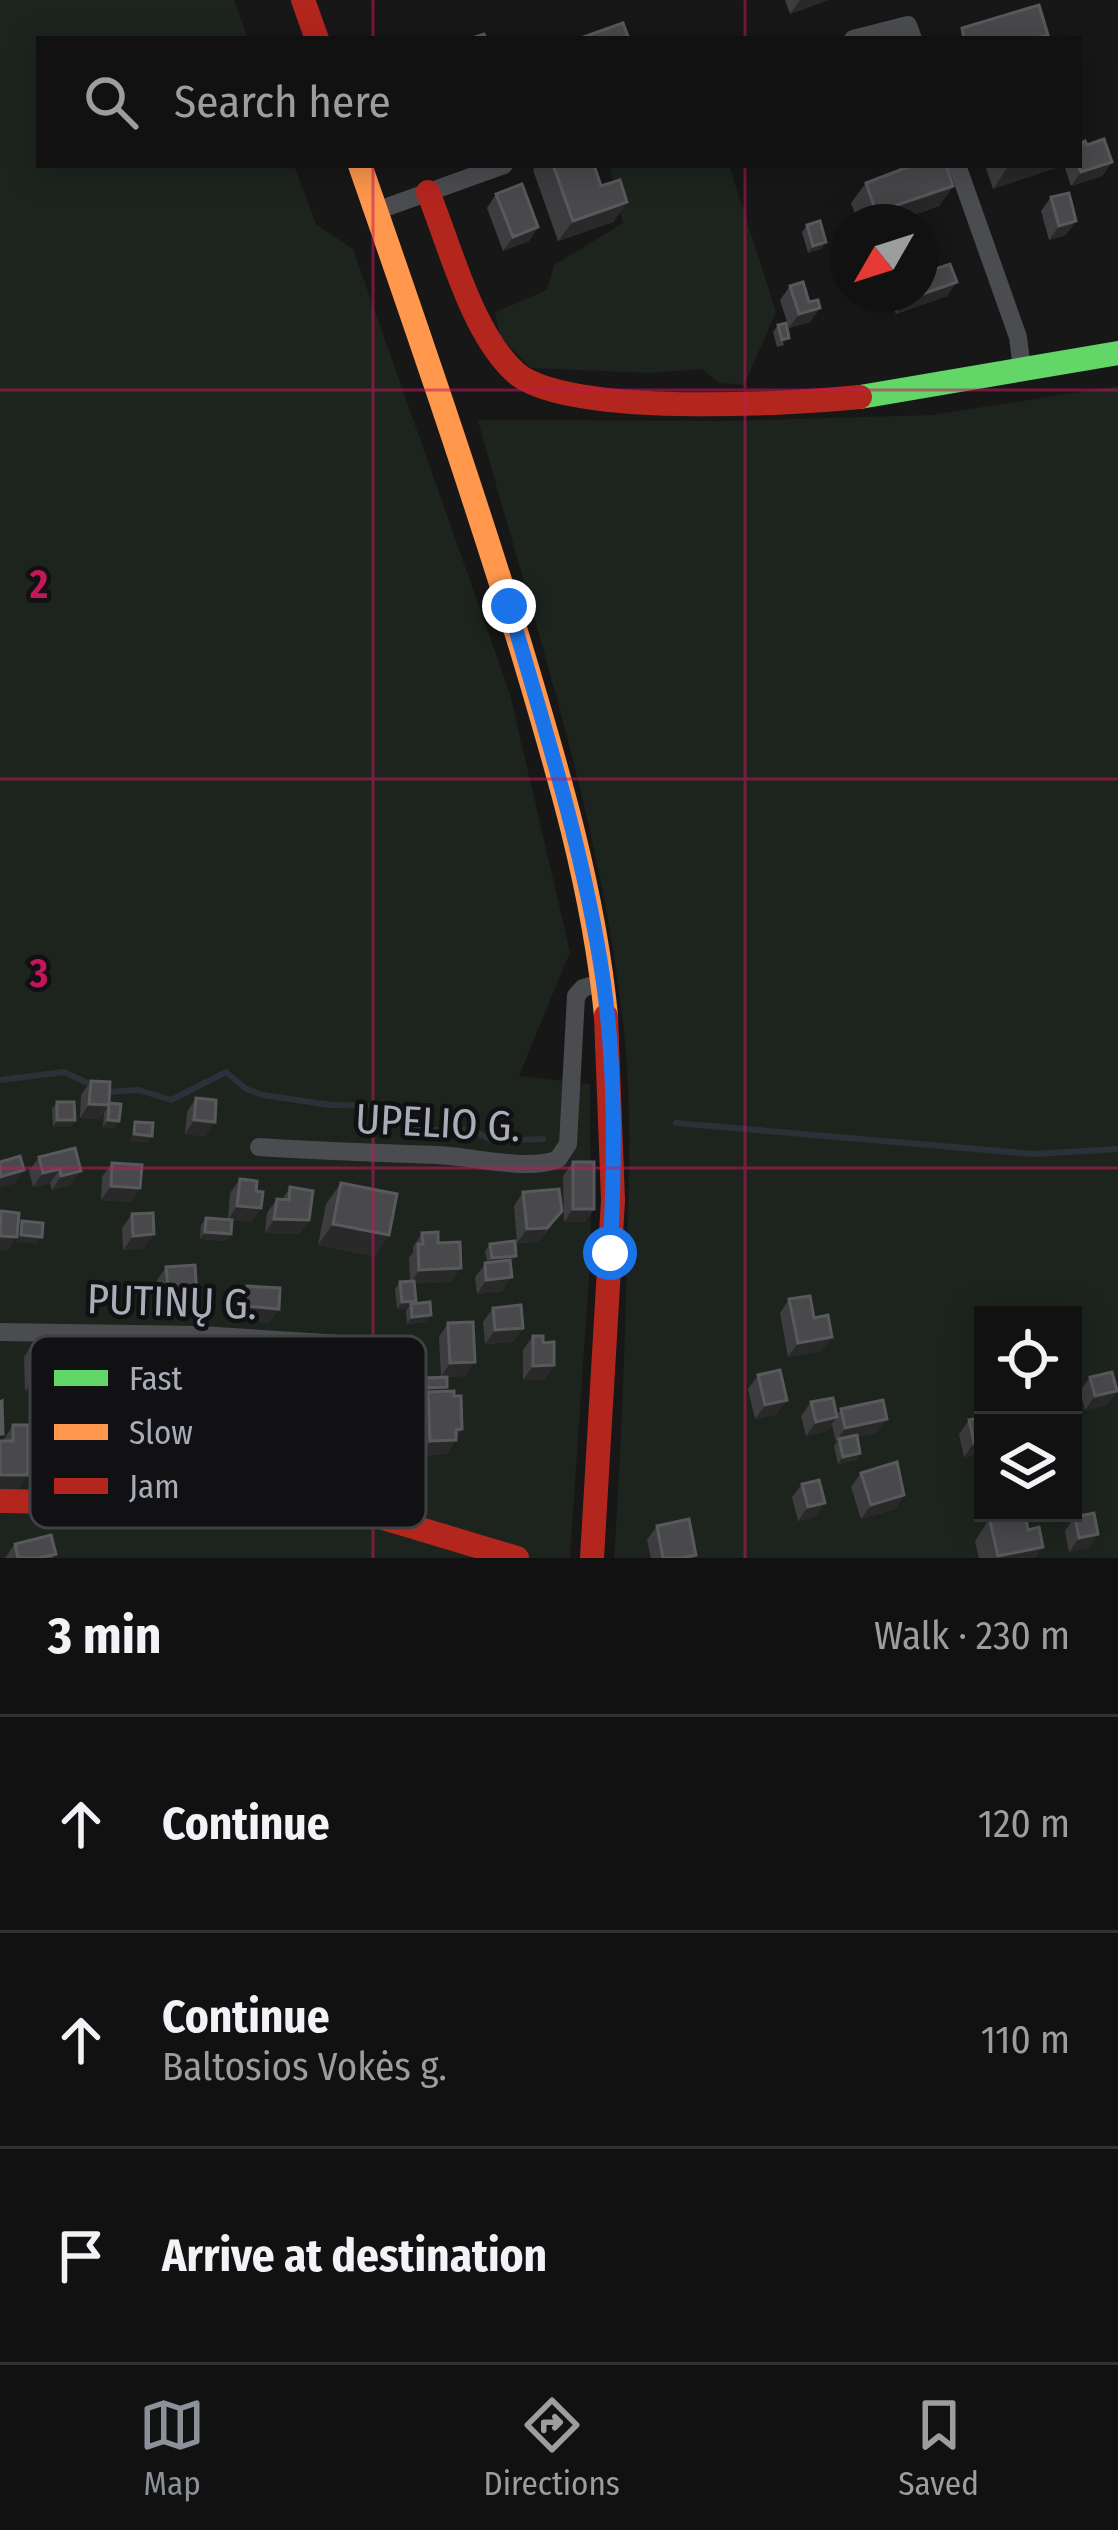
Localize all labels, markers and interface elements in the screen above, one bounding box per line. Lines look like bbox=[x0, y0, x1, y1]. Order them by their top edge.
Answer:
search box bbox=[36, 36, 1082, 168]
icon: search bbox=[78, 69, 144, 135]
text: Search here bbox=[174, 75, 391, 129]
north arrow bbox=[830, 204, 938, 312]
text: 2 bbox=[29, 562, 48, 608]
route end bbox=[482, 579, 536, 633]
text: 3 bbox=[29, 951, 48, 997]
street label: UPELIO G. bbox=[354, 1094, 522, 1152]
route start bbox=[583, 1226, 637, 1280]
street label: PUTINŲ G. bbox=[86, 1274, 258, 1330]
map controls bbox=[974, 1306, 1082, 1522]
button: locate bbox=[974, 1306, 1082, 1414]
legend bbox=[30, 1336, 426, 1528]
text: Fast bbox=[129, 1359, 183, 1399]
text: Slow bbox=[129, 1413, 193, 1453]
button: layers bbox=[974, 1414, 1082, 1522]
text: Jam bbox=[129, 1467, 180, 1507]
text: 3 min bbox=[48, 1605, 162, 1667]
text: Walk · 230 m bbox=[874, 1613, 1070, 1659]
icon: ahead bbox=[48, 1791, 114, 1857]
text: Continue bbox=[162, 1797, 330, 1851]
text: 120 m bbox=[978, 1801, 1070, 1847]
text: Continue bbox=[162, 1990, 330, 2044]
icon: ahead bbox=[48, 2007, 114, 2073]
text: 110 m bbox=[981, 2017, 1070, 2063]
text: Baltosios Vokės g. bbox=[162, 2044, 447, 2090]
icon: arrive bbox=[48, 2223, 114, 2289]
text: Arrive at destination bbox=[162, 2229, 547, 2283]
tab: Map bbox=[139, 2392, 205, 2504]
tab: Directions bbox=[483, 2392, 620, 2504]
tab: Saved bbox=[898, 2392, 979, 2504]

